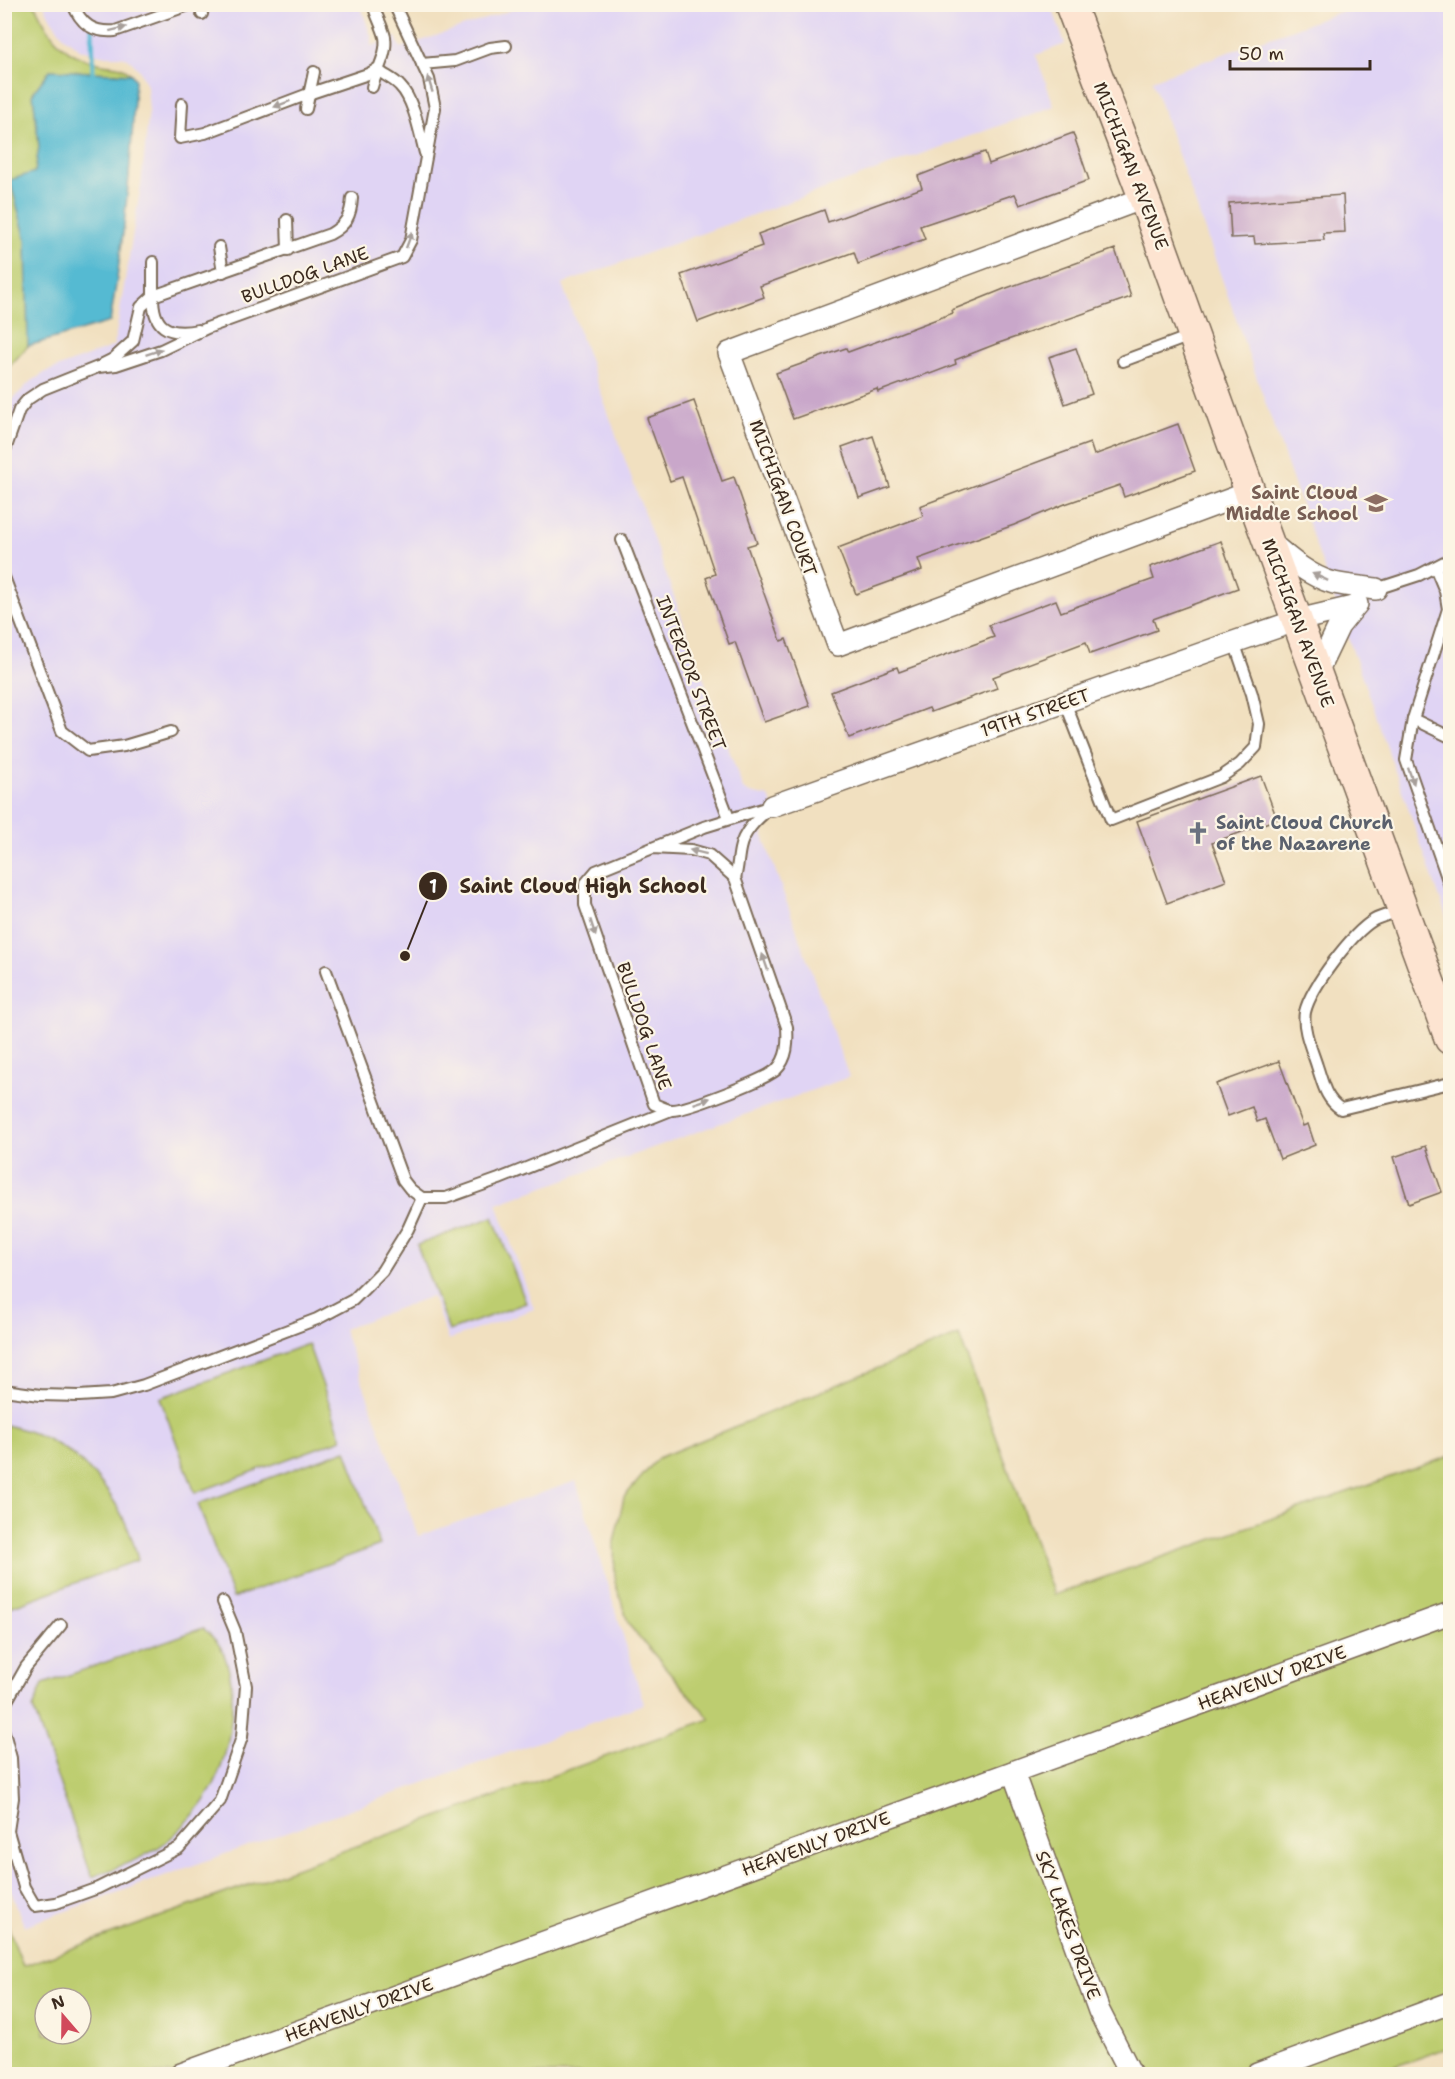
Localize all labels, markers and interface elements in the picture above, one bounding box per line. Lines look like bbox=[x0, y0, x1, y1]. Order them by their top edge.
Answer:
one-way arrow bbox=[109, 23, 127, 33]
scale bar bbox=[1230, 33, 1370, 71]
text: 50 m bbox=[1239, 42, 1284, 66]
one-way arrow bbox=[424, 75, 434, 93]
street label: MICHIGAN AVENUE bbox=[1088, 78, 1174, 254]
one-way arrow bbox=[273, 99, 291, 109]
one-way arrow bbox=[405, 231, 415, 249]
street label: BULLDOG LANE bbox=[238, 241, 372, 309]
one-way arrow bbox=[145, 347, 163, 357]
street label: MICHIGAN COURT bbox=[744, 416, 822, 580]
place label: Saint Cloud Middle School bbox=[1226, 481, 1358, 526]
school or university icon: Saint Cloud Middle School bbox=[1363, 490, 1389, 516]
street label: MICHIGAN AVENUE bbox=[1256, 535, 1340, 711]
one-way arrow bbox=[1311, 572, 1328, 581]
street label: INTERIOR STREET bbox=[650, 592, 732, 754]
street label: 19TH STREET bbox=[977, 683, 1093, 743]
one-way arrow bbox=[1407, 767, 1417, 785]
place label: Saint Cloud Church of the Nazarene bbox=[1216, 811, 1393, 856]
church icon: Saint Cloud Church of the Nazarene bbox=[1185, 820, 1211, 846]
one-way arrow bbox=[689, 847, 707, 857]
callout: Saint Cloud High School bbox=[418, 867, 719, 905]
text: Saint Cloud High School bbox=[459, 873, 707, 899]
text: 1 bbox=[429, 875, 437, 899]
one-way arrow bbox=[589, 920, 598, 938]
one-way arrow bbox=[759, 953, 769, 971]
street label: BULLDOG LANE bbox=[611, 959, 677, 1093]
one-way arrow bbox=[694, 1096, 712, 1106]
street label: HEAVENLY DRIVE bbox=[1194, 1640, 1350, 1716]
street label: HEAVENLY DRIVE bbox=[738, 1806, 894, 1882]
street label: SKY LAKES DRIVE bbox=[1030, 1847, 1106, 2003]
street label: HEAVENLY DRIVE bbox=[281, 1972, 437, 2048]
north arrow bbox=[33, 1986, 93, 2046]
text: N bbox=[48, 1990, 68, 2014]

